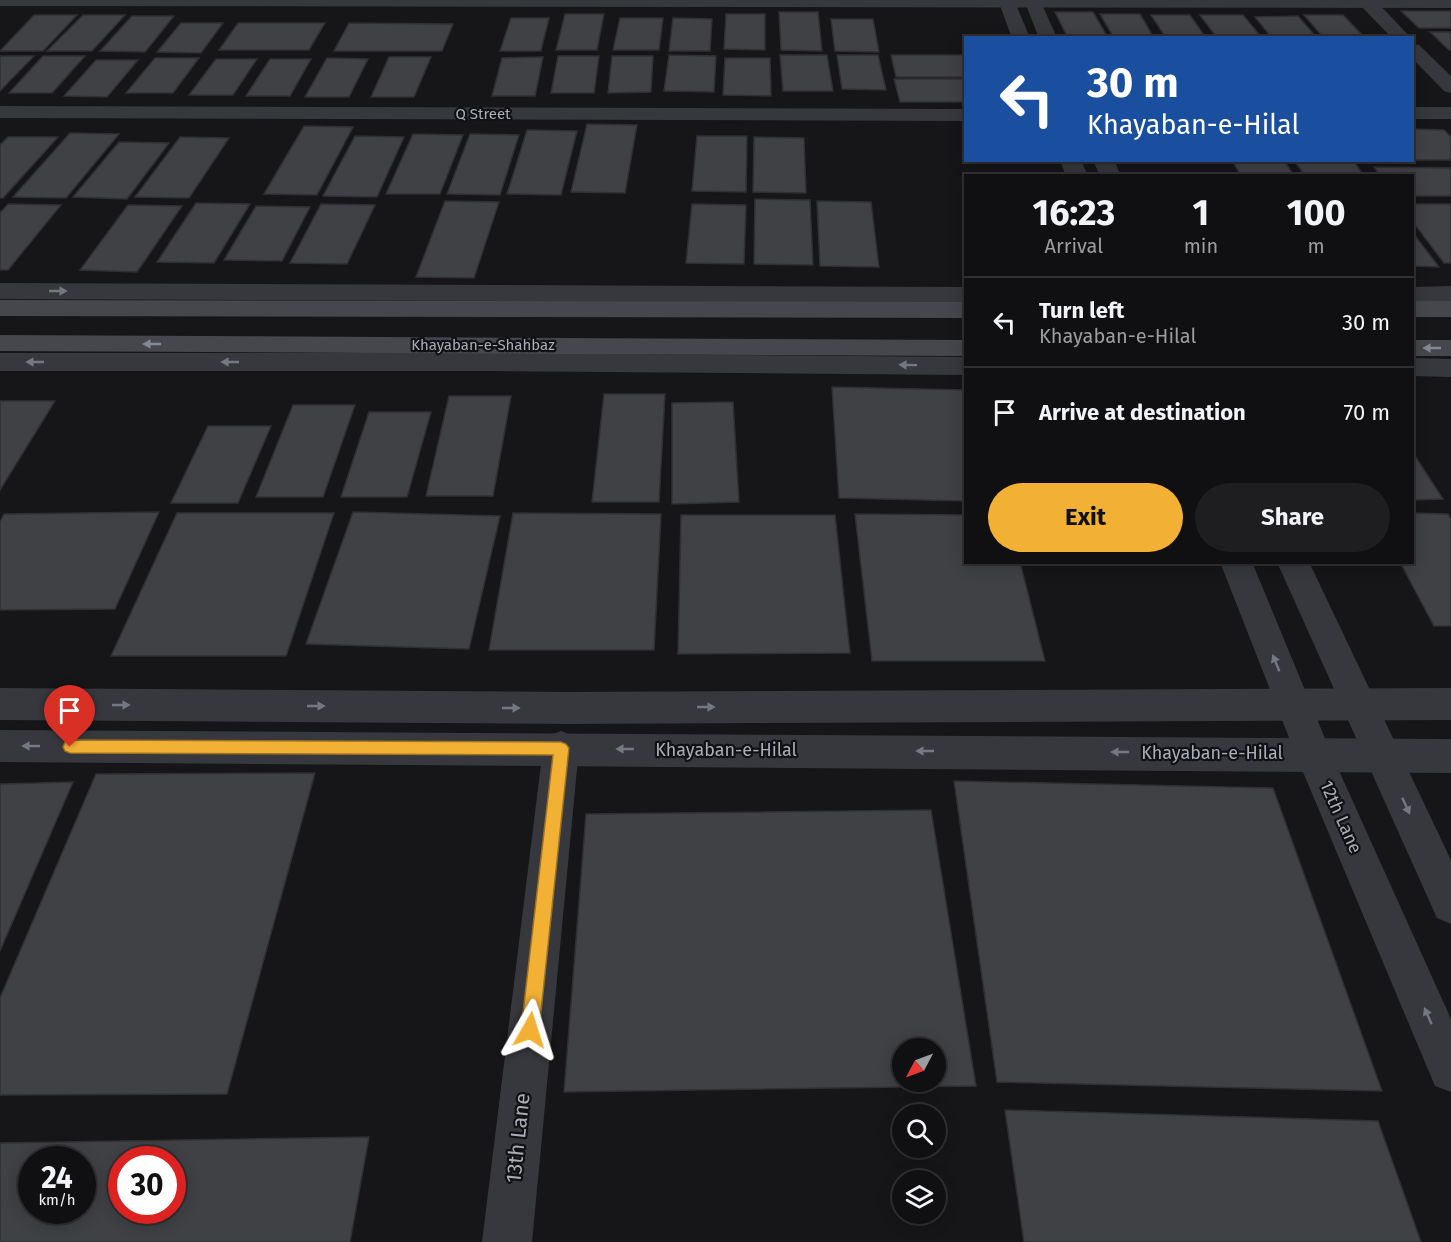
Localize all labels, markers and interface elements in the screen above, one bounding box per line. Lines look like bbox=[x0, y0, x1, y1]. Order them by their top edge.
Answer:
text: 30 m bbox=[1087, 58, 1179, 108]
icon: left bbox=[988, 60, 1066, 138]
street label: Q Street bbox=[455, 105, 511, 123]
text: Khayaban-e-Hilal bbox=[1087, 109, 1299, 141]
text: 16:23 bbox=[1032, 191, 1115, 235]
text: 1 bbox=[1193, 191, 1209, 235]
text: 100 bbox=[1287, 191, 1346, 235]
text: Arrival bbox=[1045, 234, 1103, 258]
text: min bbox=[1184, 234, 1218, 258]
text: m bbox=[1308, 234, 1325, 258]
one-way arrow bbox=[49, 286, 68, 296]
text: Turn left bbox=[1039, 297, 1124, 324]
icon: left bbox=[988, 306, 1021, 339]
text: 30 m bbox=[1342, 309, 1390, 336]
text: Khayaban-e-Hilal bbox=[1039, 324, 1196, 348]
street label: Khayaban-e-Shahbaz bbox=[411, 336, 555, 354]
one-way arrow bbox=[142, 339, 161, 349]
one-way arrow bbox=[1422, 343, 1441, 353]
one-way arrow bbox=[25, 357, 44, 367]
one-way arrow bbox=[220, 357, 239, 367]
one-way arrow bbox=[898, 360, 917, 370]
icon: arrive bbox=[988, 396, 1021, 429]
text: Arrive at destination bbox=[1039, 399, 1246, 426]
text: 70 m bbox=[1344, 399, 1390, 426]
button: Exit bbox=[988, 483, 1183, 552]
button: Share bbox=[1195, 483, 1390, 552]
one-way arrow bbox=[1271, 654, 1280, 672]
pin bbox=[44, 685, 95, 747]
icon: arrive bbox=[53, 694, 86, 727]
one-way arrow bbox=[112, 700, 131, 710]
one-way arrow bbox=[307, 701, 326, 711]
one-way arrow bbox=[697, 702, 716, 712]
one-way arrow bbox=[502, 703, 521, 713]
street label: Khayaban-e-Hilal bbox=[655, 739, 797, 761]
one-way arrow bbox=[21, 741, 40, 751]
street label: Khayaban-e-Hilal bbox=[1141, 742, 1283, 764]
one-way arrow bbox=[615, 744, 634, 754]
one-way arrow bbox=[915, 746, 934, 756]
one-way arrow bbox=[1110, 747, 1129, 757]
street label: 12th Lane bbox=[1315, 777, 1367, 857]
one-way arrow bbox=[1401, 798, 1410, 815]
position arrow bbox=[498, 998, 562, 1062]
one-way arrow bbox=[1422, 1007, 1432, 1025]
north arrow bbox=[892, 1038, 946, 1092]
map controls bbox=[892, 1038, 946, 1224]
street label: 13th Lane bbox=[500, 1092, 536, 1184]
button: search bbox=[892, 1104, 946, 1158]
speed limit sign: 30 bbox=[108, 1146, 186, 1224]
text: 24 bbox=[41, 1160, 73, 1196]
button: layers bbox=[892, 1170, 946, 1224]
text: km/h bbox=[38, 1191, 76, 1209]

